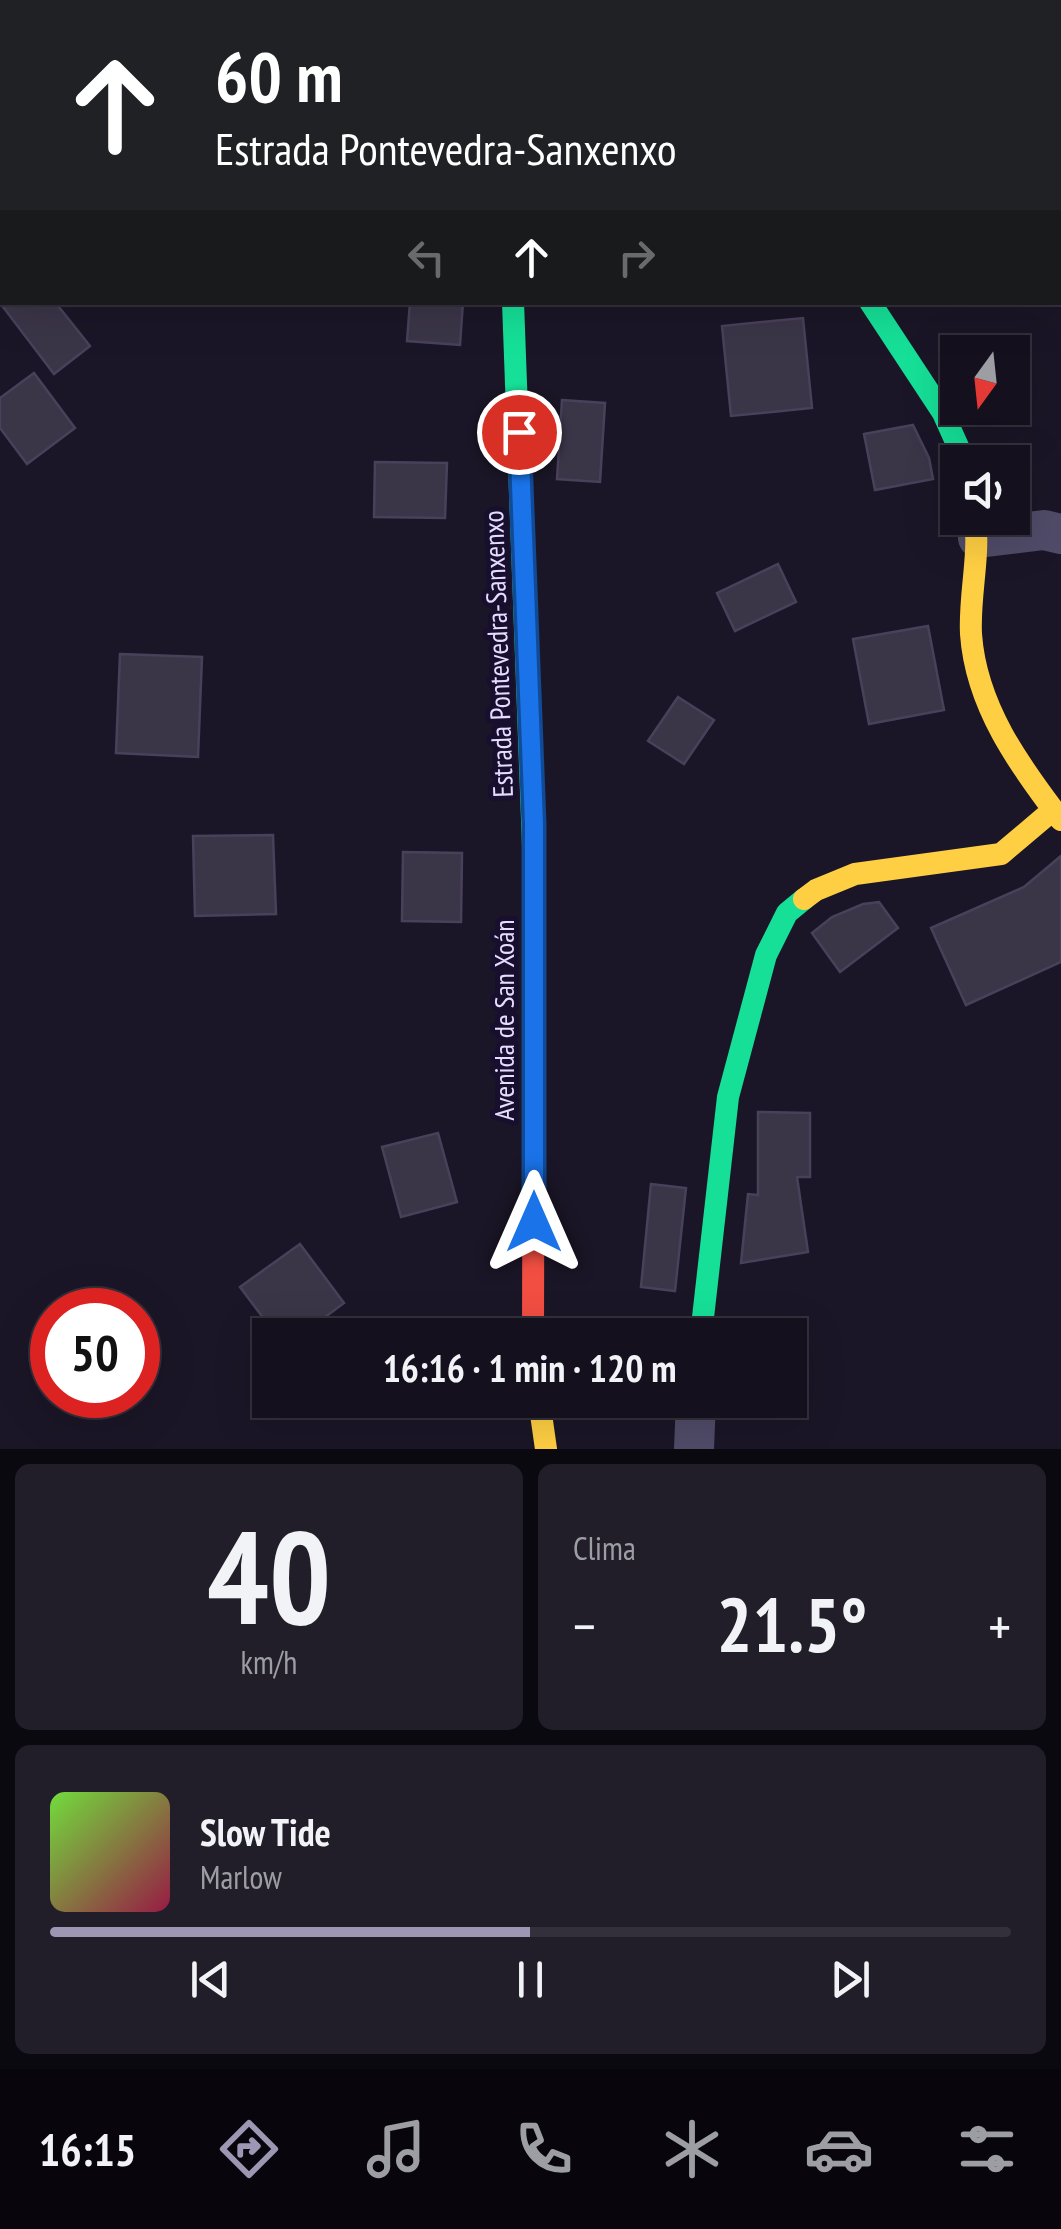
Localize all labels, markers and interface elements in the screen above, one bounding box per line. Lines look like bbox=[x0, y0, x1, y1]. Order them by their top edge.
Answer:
text: 60 m bbox=[215, 31, 343, 121]
icon: ahead bbox=[50, 40, 180, 170]
text: Estrada Pontevedra-Sanxenxo bbox=[215, 119, 676, 177]
icon: left bbox=[399, 230, 454, 285]
icon: ahead bbox=[504, 230, 559, 285]
icon: right bbox=[609, 230, 664, 285]
north arrow bbox=[940, 335, 1030, 425]
map controls bbox=[940, 335, 1030, 535]
pin bbox=[477, 390, 562, 475]
icon: arrive bbox=[492, 405, 547, 460]
button: sound bbox=[940, 445, 1030, 535]
street label: Estrada Pontevedra-Sanxenxo bbox=[474, 510, 521, 798]
street label: Avenida de San Xoán bbox=[485, 919, 522, 1121]
position arrow bbox=[482, 1170, 586, 1274]
speed limit sign: 50 bbox=[30, 1288, 160, 1418]
text: 16:16 · 1 min · 120 m bbox=[383, 1343, 676, 1392]
text: 40 bbox=[207, 1492, 331, 1660]
text: Clima bbox=[573, 1527, 636, 1569]
text: 21.5° bbox=[717, 1576, 867, 1673]
text: − bbox=[573, 1590, 596, 1661]
text: + bbox=[988, 1590, 1011, 1661]
text: km/h bbox=[241, 1641, 297, 1683]
text: Slow Tide bbox=[200, 1807, 331, 1856]
text: Marlow bbox=[200, 1856, 282, 1898]
icon: previous bbox=[183, 1952, 238, 2007]
icon: pause bbox=[503, 1952, 558, 2007]
icon: next bbox=[823, 1952, 878, 2007]
icon: directions bbox=[214, 2114, 284, 2184]
icon: music bbox=[361, 2114, 431, 2184]
icon: phone bbox=[509, 2114, 579, 2184]
icon: climate bbox=[657, 2114, 727, 2184]
icon: car bbox=[804, 2114, 874, 2184]
icon: filters bbox=[952, 2114, 1022, 2184]
text: 16:15 bbox=[39, 2120, 136, 2178]

